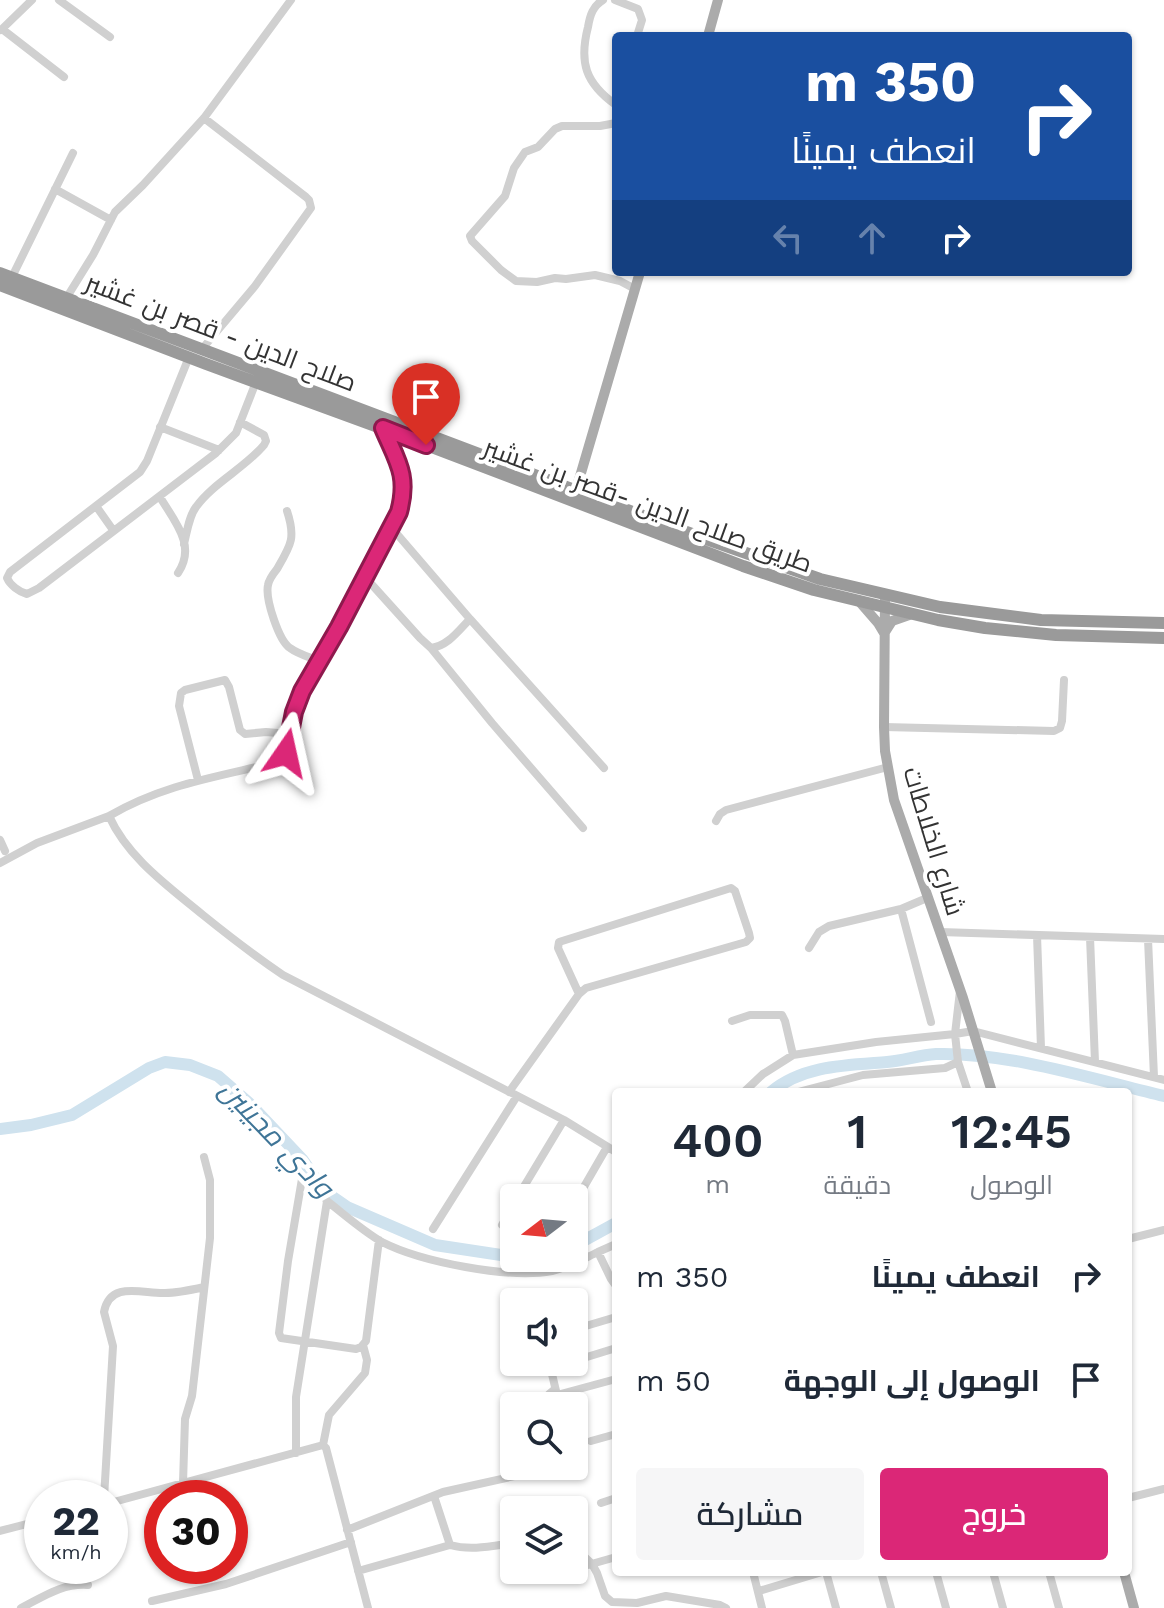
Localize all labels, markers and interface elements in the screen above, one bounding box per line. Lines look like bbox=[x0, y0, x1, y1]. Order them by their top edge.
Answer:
text: 350 m bbox=[805, 49, 976, 115]
icon: right bbox=[1004, 64, 1108, 168]
text: انعطف يمينًا bbox=[791, 130, 976, 172]
icon: left bbox=[766, 216, 810, 260]
icon: ahead bbox=[850, 216, 894, 260]
icon: right bbox=[934, 216, 978, 260]
street label: صلاح الدين - قصر بن غشير bbox=[79, 266, 361, 399]
pin bbox=[392, 363, 460, 445]
icon: arrive bbox=[404, 375, 448, 419]
street label: طريق صلاح الدين -قصر بن غشير bbox=[477, 431, 816, 580]
position arrow bbox=[244, 711, 328, 795]
street label: شارع الخلاطات bbox=[895, 763, 971, 920]
water label: وادي مجينين bbox=[208, 1073, 342, 1209]
text: 1 bbox=[847, 1103, 867, 1160]
text: 12:45 bbox=[951, 1103, 1072, 1160]
text: 400 bbox=[672, 1112, 763, 1169]
text: m bbox=[705, 1169, 730, 1199]
text: دقيقة bbox=[823, 1170, 891, 1200]
text: الوصول bbox=[970, 1170, 1053, 1200]
north arrow bbox=[500, 1184, 588, 1272]
map controls bbox=[500, 1184, 588, 1584]
icon: right bbox=[1064, 1254, 1108, 1298]
text: 350 m bbox=[636, 1259, 728, 1294]
text: انعطف يمينًا bbox=[871, 1259, 1040, 1294]
button: sound bbox=[500, 1288, 588, 1376]
icon: arrive bbox=[1064, 1358, 1108, 1402]
text: 50 m bbox=[636, 1363, 711, 1398]
text: الوصول إلى الوجهة bbox=[784, 1363, 1040, 1398]
button: search bbox=[500, 1392, 588, 1480]
button: مشاركة bbox=[636, 1468, 864, 1560]
button: خروج bbox=[880, 1468, 1108, 1560]
speed limit sign: 30 bbox=[144, 1480, 248, 1584]
button: layers bbox=[500, 1496, 588, 1584]
text: 22 bbox=[52, 1498, 100, 1545]
text: km/h bbox=[50, 1540, 102, 1564]

